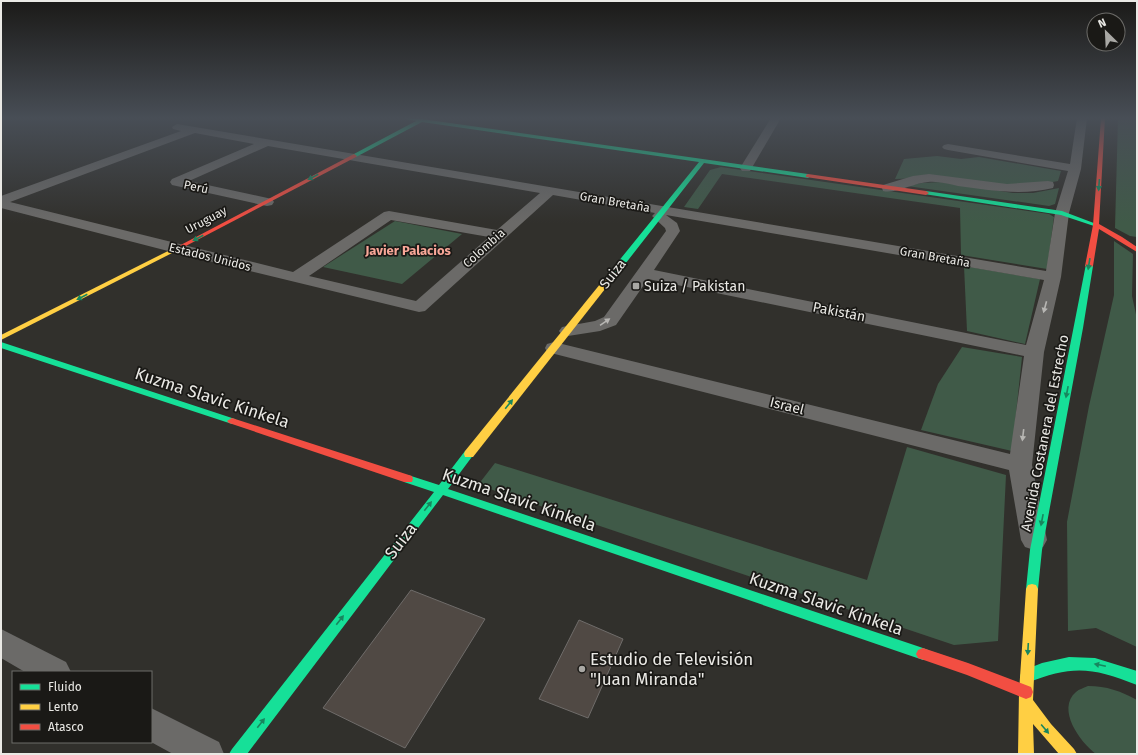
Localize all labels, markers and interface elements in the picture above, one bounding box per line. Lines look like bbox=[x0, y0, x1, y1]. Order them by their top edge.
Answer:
north arrow bbox=[1086, 12, 1126, 52]
text: N bbox=[1096, 16, 1108, 31]
one-way arrow bbox=[307, 174, 319, 181]
street label: Perú bbox=[182, 178, 210, 196]
one-way arrow bbox=[1095, 179, 1102, 191]
street label: Gran Bretaña bbox=[579, 189, 651, 215]
street label: Uruguay bbox=[183, 203, 229, 237]
street label: Colombia bbox=[460, 226, 508, 270]
one-way arrow bbox=[192, 235, 204, 241]
street label: Estados Unidos bbox=[168, 240, 253, 274]
district label: Javier Palacios bbox=[364, 243, 452, 258]
street label: Gran Bretaña bbox=[899, 244, 971, 270]
street label: Suiza bbox=[596, 256, 630, 292]
one-way arrow bbox=[1086, 258, 1092, 270]
place label: Suiza / Pakistan bbox=[644, 278, 745, 295]
marker: Suiza / Pakistan bbox=[631, 281, 641, 291]
one-way arrow bbox=[76, 294, 88, 300]
street label: Pakistán bbox=[811, 299, 867, 325]
one-way arrow bbox=[1042, 301, 1048, 313]
one-way arrow bbox=[600, 318, 611, 326]
street label: Avenida Costanera del Estrecho bbox=[1018, 333, 1072, 533]
street label: Kuzma Slavic Kinkela bbox=[132, 363, 292, 433]
one-way arrow bbox=[1063, 386, 1069, 398]
street label: Israel bbox=[768, 394, 806, 418]
one-way arrow bbox=[504, 399, 513, 410]
one-way arrow bbox=[1020, 429, 1027, 441]
street label: Kuzma Slavic Kinkela bbox=[439, 464, 599, 536]
one-way arrow bbox=[424, 500, 432, 511]
one-way arrow bbox=[1039, 513, 1045, 526]
street label: Suiza bbox=[380, 519, 422, 563]
street label: Kuzma Slavic Kinkela bbox=[746, 568, 906, 640]
one-way arrow bbox=[336, 615, 344, 625]
one-way arrow bbox=[1025, 643, 1032, 655]
place label: Estudio de Televisión "Juan Miranda" bbox=[590, 649, 753, 690]
one-way arrow bbox=[1094, 662, 1106, 668]
marker: Estudio de Televisión "Juan Miranda" bbox=[577, 664, 587, 674]
legend bbox=[12, 671, 152, 743]
text: Fluido bbox=[48, 680, 82, 694]
text: Lento bbox=[48, 700, 78, 714]
one-way arrow bbox=[257, 718, 265, 729]
text: Atasco bbox=[48, 720, 84, 734]
one-way arrow bbox=[1041, 724, 1050, 735]

